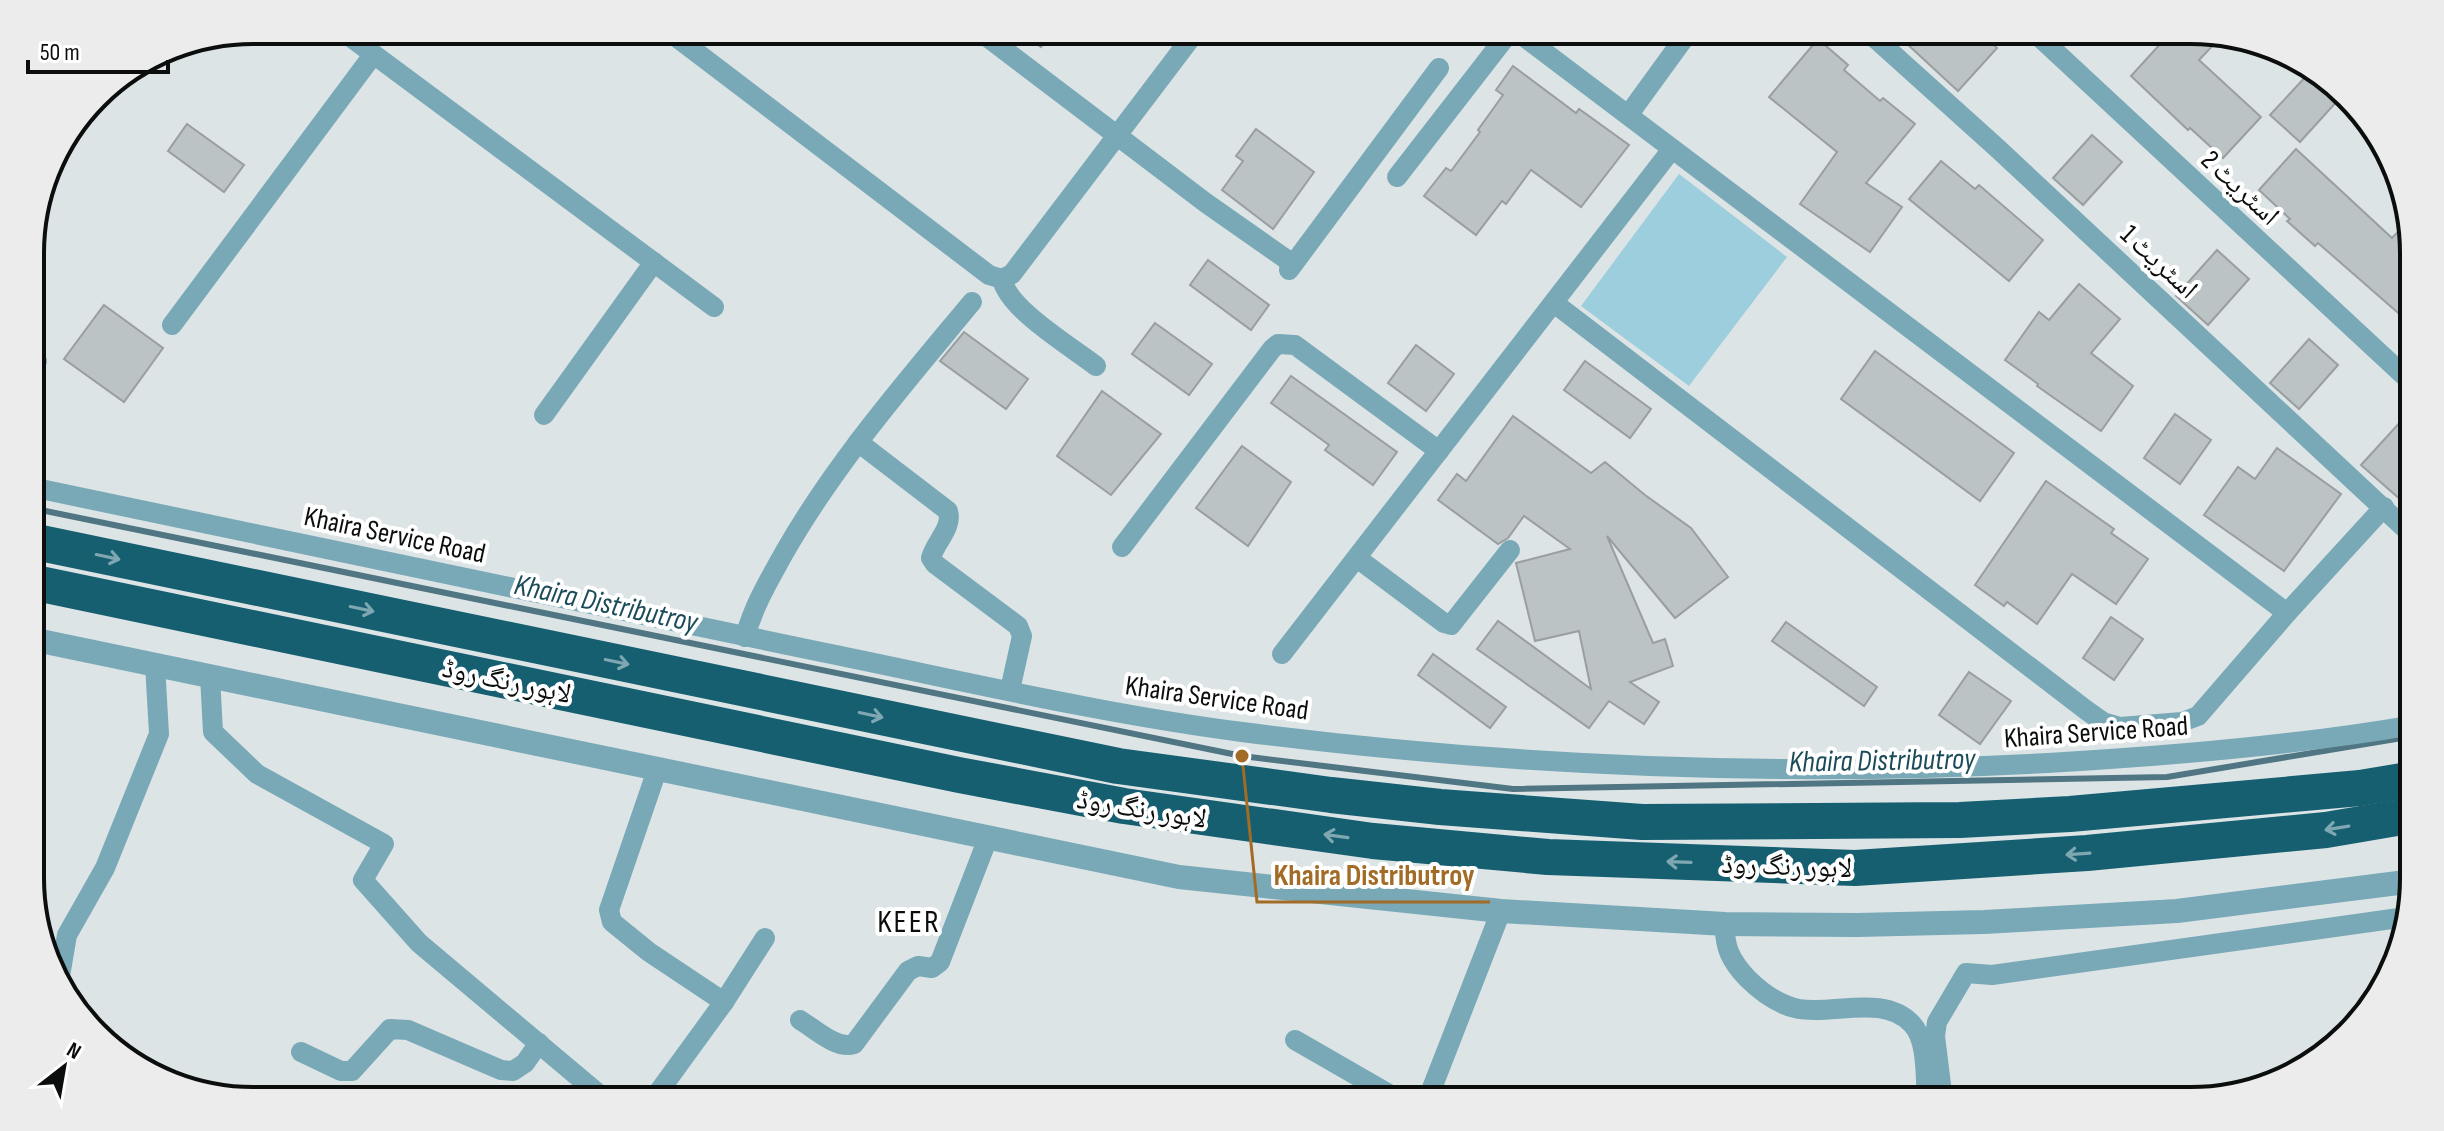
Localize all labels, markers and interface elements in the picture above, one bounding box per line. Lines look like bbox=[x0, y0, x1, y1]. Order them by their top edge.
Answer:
scale bar bbox=[28, 24, 168, 74]
text: 50 m bbox=[40, 38, 80, 67]
street label: اسٹریٹ 2 bbox=[2194, 144, 2286, 233]
street label: اسٹریٹ 1 bbox=[2114, 218, 2204, 306]
street label: Khaira Service Road bbox=[301, 500, 488, 571]
one-way arrow bbox=[94, 550, 120, 565]
water label: Khaira Distributroy bbox=[511, 567, 702, 641]
one-way arrow bbox=[349, 602, 374, 617]
street label: لاہور رنگ روڈ bbox=[439, 652, 574, 711]
one-way arrow bbox=[603, 655, 629, 670]
street label: Khaira Service Road bbox=[1123, 669, 1310, 728]
one-way arrow bbox=[858, 708, 884, 723]
street label: Khaira Service Road bbox=[2003, 710, 2189, 755]
water label: Khaira Distributroy bbox=[1789, 741, 1977, 781]
street label: لاہور رنگ روڈ bbox=[1075, 783, 1209, 836]
one-way arrow bbox=[2325, 822, 2350, 837]
one-way arrow bbox=[1324, 828, 1349, 843]
one-way arrow bbox=[2065, 847, 2092, 862]
callout: Khaira Distributroy bbox=[1257, 848, 1490, 902]
street label: لاہور رنگ روڈ bbox=[1721, 848, 1853, 885]
one-way arrow bbox=[1666, 854, 1693, 869]
text: Khaira Distributroy bbox=[1274, 858, 1475, 894]
district label: KEER bbox=[877, 903, 941, 942]
north arrow bbox=[24, 1027, 104, 1107]
text: N bbox=[62, 1037, 86, 1066]

